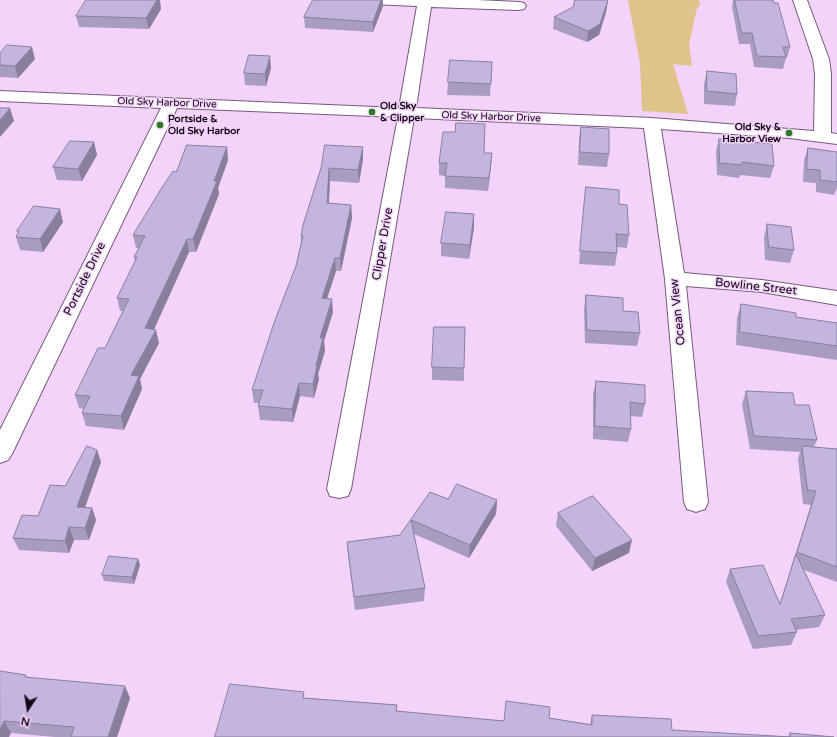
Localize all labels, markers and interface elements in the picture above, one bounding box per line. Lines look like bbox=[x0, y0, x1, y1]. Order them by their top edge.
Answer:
street label: Old Sky Harbor Drive bbox=[117, 95, 217, 111]
place label: Old Sky & Clipper bbox=[380, 100, 424, 124]
marker: Old Sky & Clipper bbox=[367, 107, 377, 117]
street label: Old Sky Harbor Drive bbox=[441, 109, 541, 125]
place label: Portside & Old Sky Harbor bbox=[168, 113, 240, 136]
marker: Portside & Old Sky Harbor bbox=[155, 120, 165, 130]
place label: Old Sky & Harbor View bbox=[722, 121, 781, 144]
marker: Old Sky & Harbor View bbox=[784, 128, 794, 138]
street label: Clipper Drive bbox=[370, 207, 396, 281]
street label: Portside Drive bbox=[61, 240, 109, 318]
street label: Bowline Street bbox=[714, 276, 798, 298]
street label: Ocean View bbox=[667, 278, 689, 346]
north arrow bbox=[8, 689, 48, 729]
text: N bbox=[20, 714, 31, 729]

